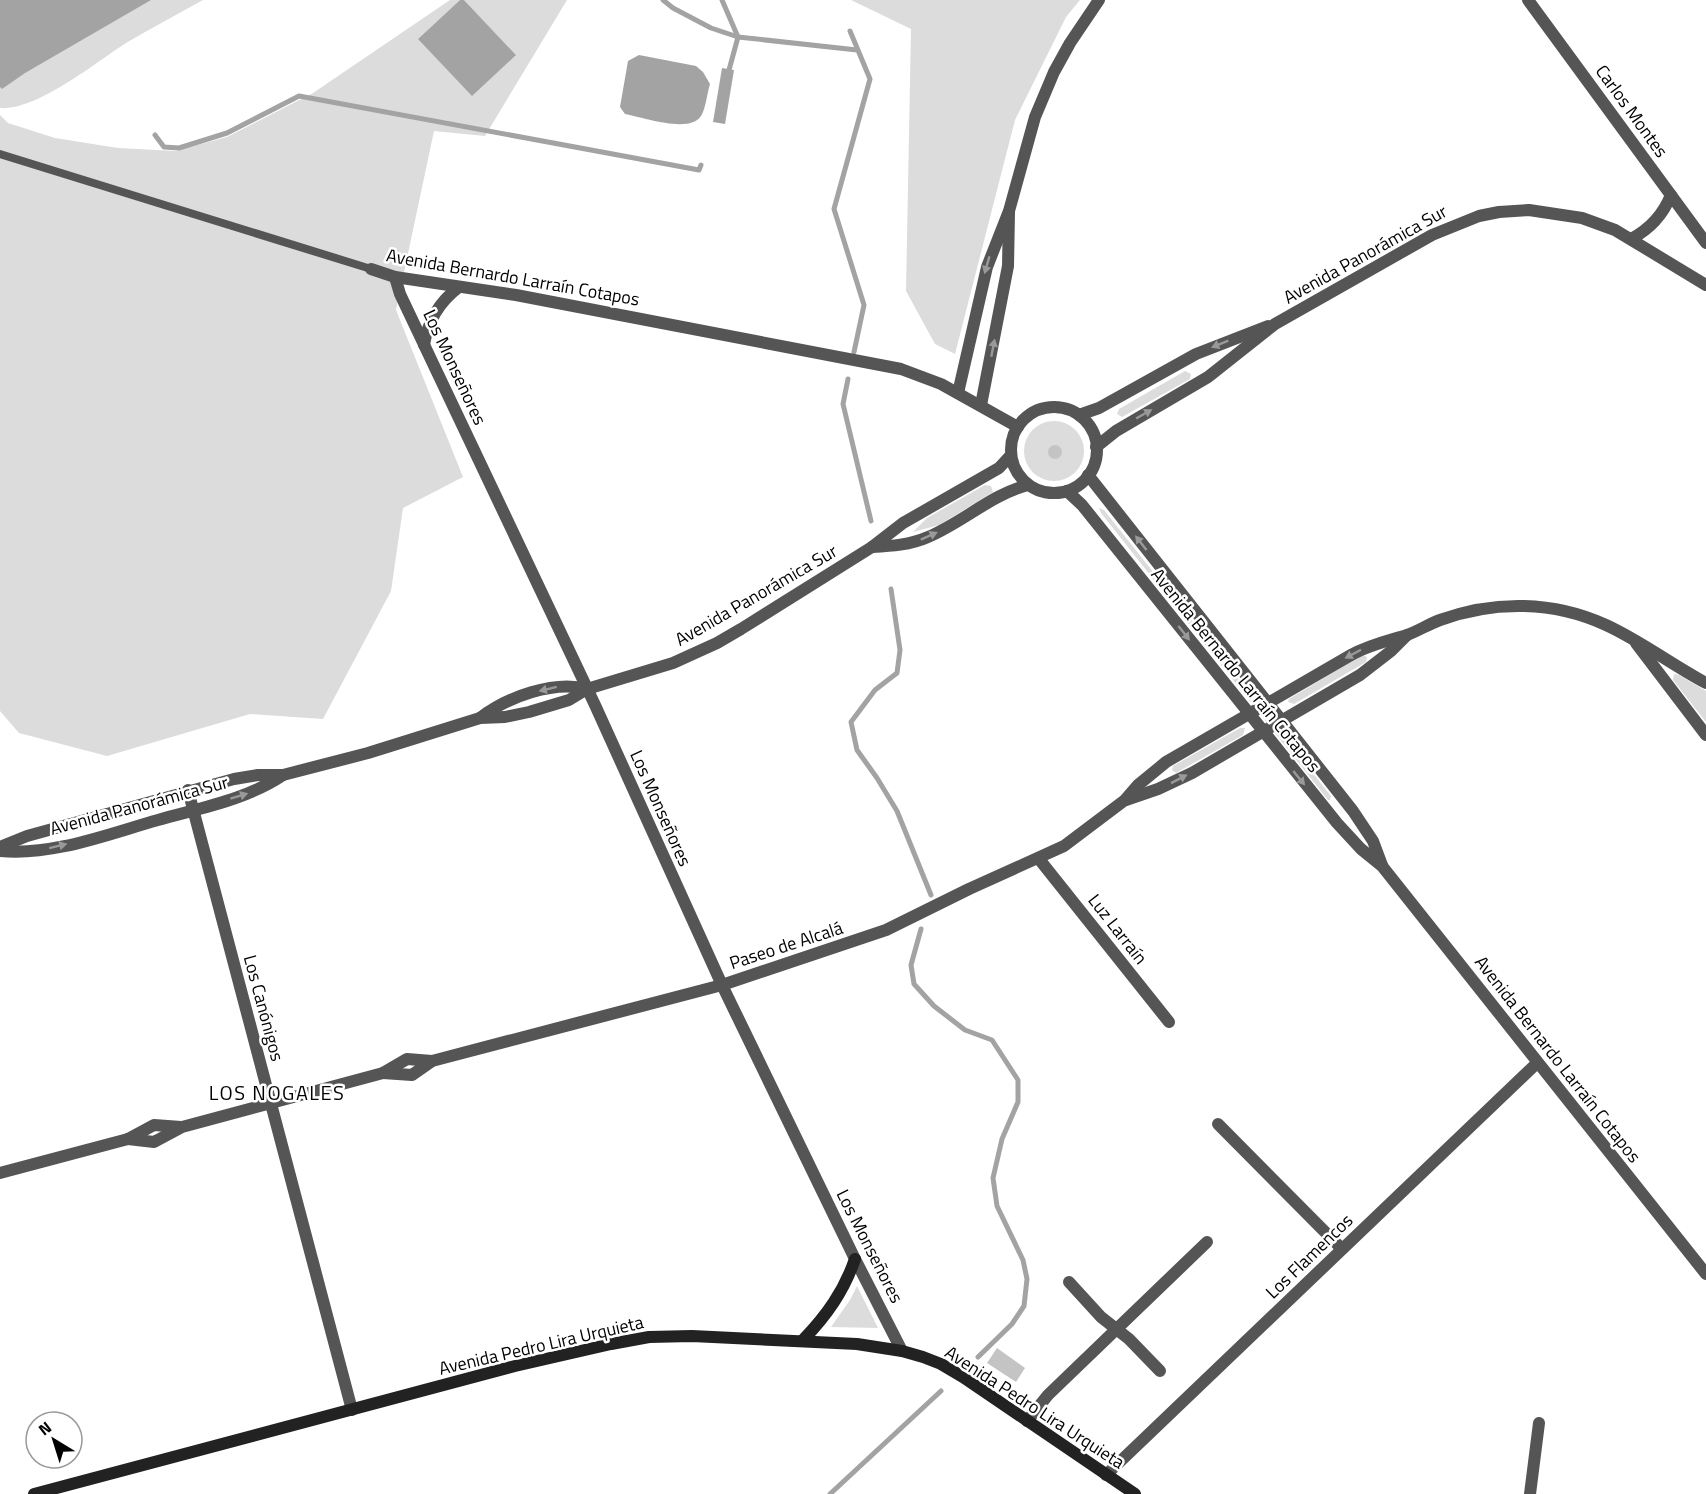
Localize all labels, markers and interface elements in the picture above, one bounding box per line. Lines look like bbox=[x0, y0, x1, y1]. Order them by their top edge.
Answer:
street label: Carlos Montes bbox=[1589, 59, 1675, 163]
street label: Avenida Panorámica Sur bbox=[1278, 198, 1452, 310]
street label: Avenida Bernardo Larraín Cotapos bbox=[384, 241, 642, 313]
one-way arrow bbox=[982, 256, 992, 274]
street label: Los Monseñores bbox=[416, 305, 494, 429]
one-way arrow bbox=[989, 338, 998, 357]
one-way arrow bbox=[1210, 339, 1228, 349]
one-way arrow bbox=[1136, 409, 1153, 419]
one-way arrow bbox=[920, 530, 938, 540]
one-way arrow bbox=[1135, 535, 1148, 551]
street label: Avenida Panorámica Sur bbox=[670, 537, 842, 653]
street label: Avenida Bernardo Larraín Cotapos bbox=[1145, 562, 1327, 778]
one-way arrow bbox=[1177, 626, 1189, 641]
one-way arrow bbox=[1344, 649, 1361, 659]
one-way arrow bbox=[539, 685, 557, 695]
street label: Los Monseñores bbox=[623, 746, 699, 870]
street label: Avenida Panorámica Sur bbox=[47, 768, 231, 842]
one-way arrow bbox=[1292, 770, 1305, 785]
one-way arrow bbox=[1171, 774, 1188, 784]
one-way arrow bbox=[230, 791, 248, 800]
one-way arrow bbox=[49, 841, 67, 851]
street label: Luz Larraín bbox=[1082, 888, 1154, 970]
street label: Paseo de Alcalá bbox=[726, 914, 846, 976]
street label: Avenida Bernardo Larraín Cotapos bbox=[1468, 950, 1648, 1168]
street label: Los Canónigos bbox=[237, 952, 291, 1064]
district label: LOS NOGALES bbox=[209, 1077, 345, 1108]
street label: Los Monseñores bbox=[830, 1184, 910, 1308]
street label: Los Flamencos bbox=[1259, 1207, 1359, 1305]
street label: Avenida Pedro Lira Urquieta bbox=[436, 1308, 646, 1382]
street label: Avenida Pedro Lira Urquieta bbox=[940, 1339, 1130, 1475]
north arrow bbox=[24, 1410, 84, 1470]
text: N bbox=[33, 1415, 57, 1441]

